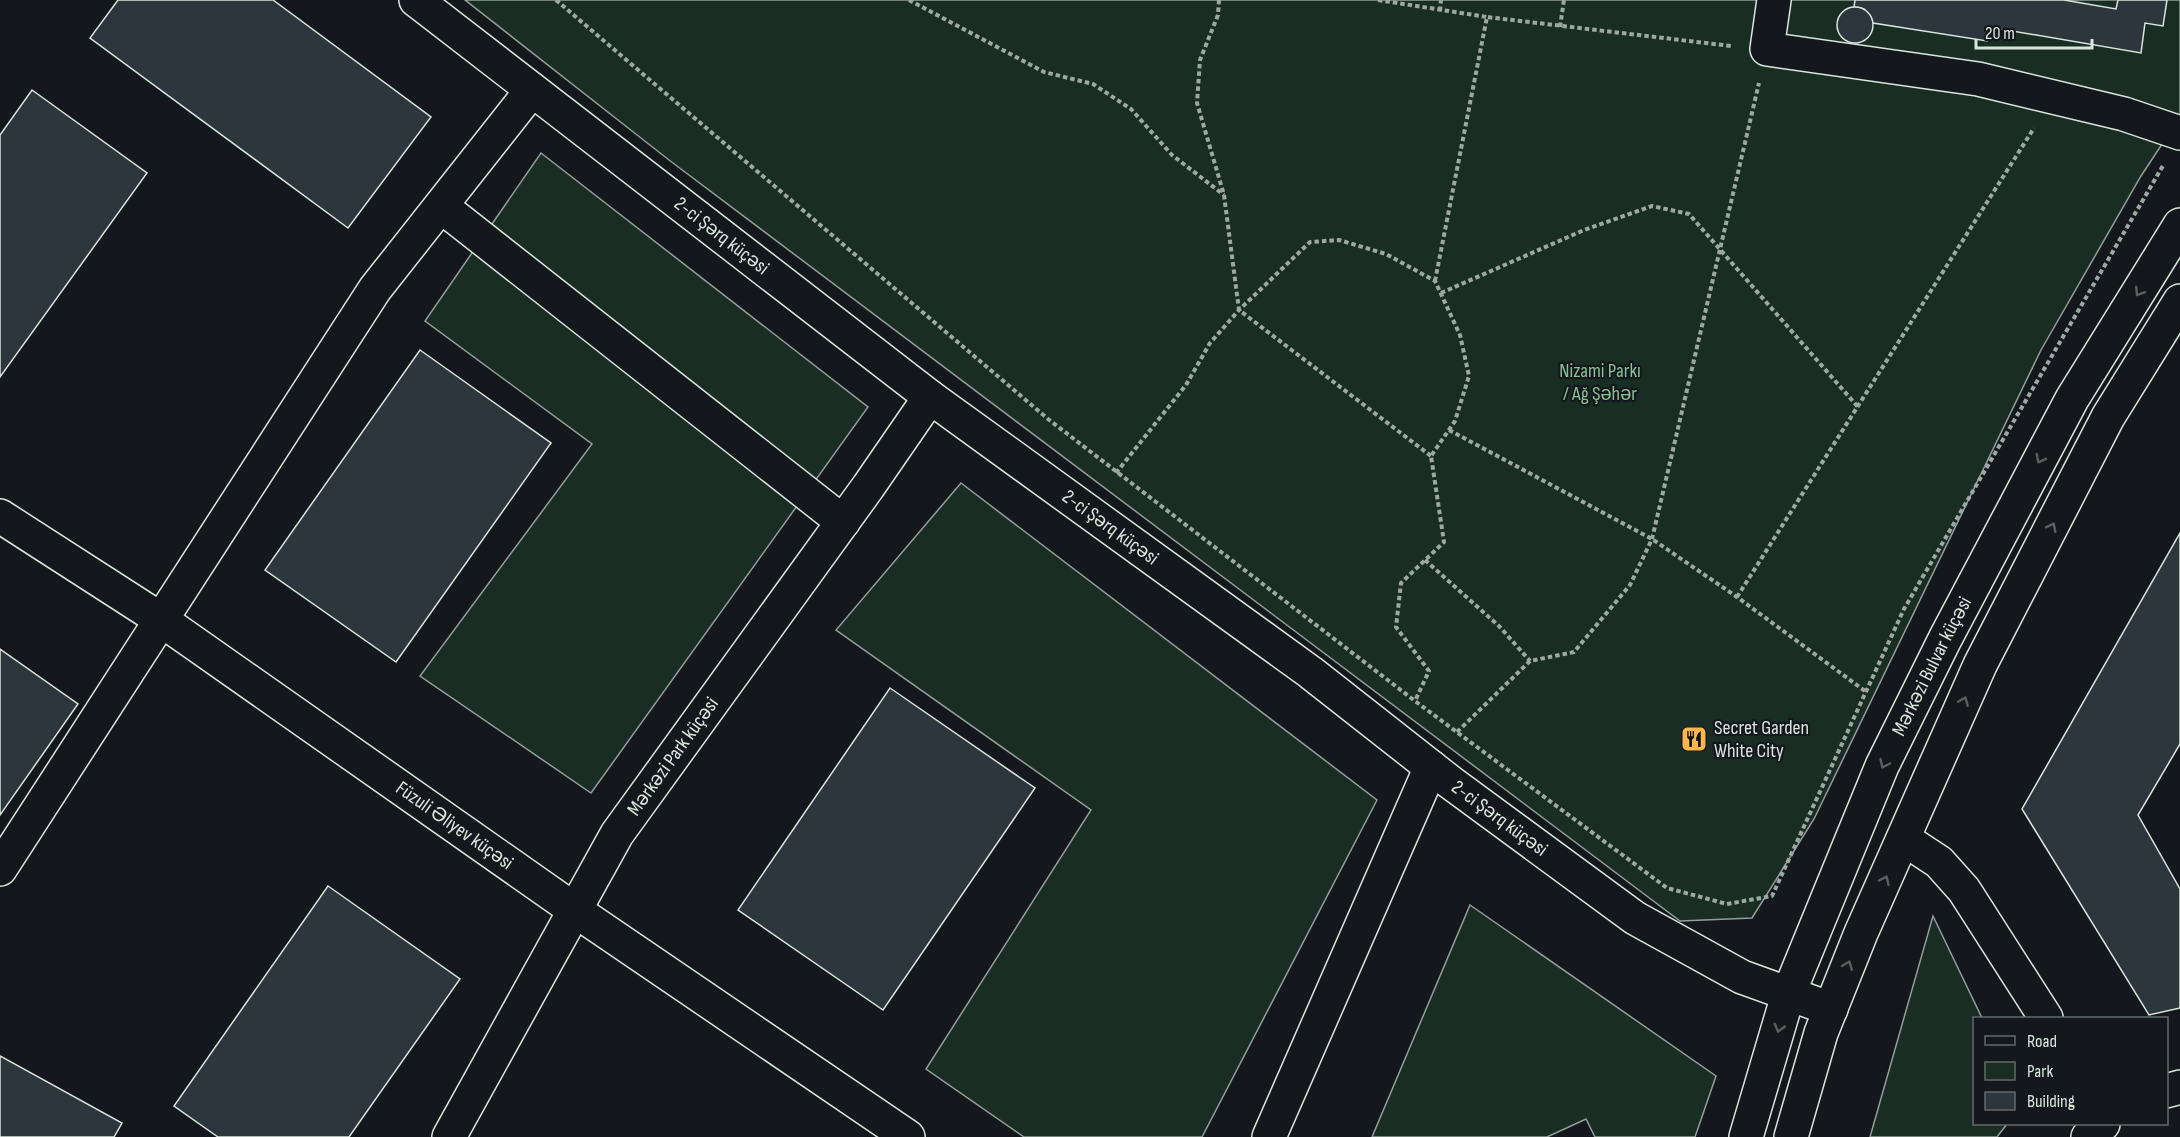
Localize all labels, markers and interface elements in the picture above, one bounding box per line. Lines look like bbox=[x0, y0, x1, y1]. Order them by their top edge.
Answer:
scale bar bbox=[1976, 12, 2092, 50]
text: 20 m bbox=[1985, 23, 2015, 44]
street label: 2-ci Şərq küçəsi bbox=[669, 192, 774, 280]
one-way arrow bbox=[2135, 285, 2146, 296]
park label: Nizami Parkı / Ağ Şəhər bbox=[1559, 359, 1641, 406]
one-way arrow bbox=[2036, 453, 2047, 464]
street label: 2-ci Şərq küçəsi bbox=[1057, 485, 1163, 570]
one-way arrow bbox=[2044, 522, 2056, 533]
street label: Mərkəzi Bulvar küçəsi bbox=[1887, 593, 1977, 740]
street label: Mərkəzi Park küçəsi bbox=[622, 693, 724, 820]
one-way arrow bbox=[1957, 697, 1969, 708]
place label: Secret Garden White City bbox=[1714, 716, 1809, 763]
restaurant icon: Secret Garden White City bbox=[1679, 724, 1709, 754]
one-way arrow bbox=[1879, 757, 1891, 768]
street label: 2-ci Şərq küçəsi bbox=[1447, 775, 1552, 862]
street label: Füzuli Əliyev küçəsi bbox=[391, 776, 518, 875]
one-way arrow bbox=[1878, 875, 1890, 886]
one-way arrow bbox=[1841, 960, 1853, 971]
legend bbox=[1973, 1017, 2168, 1125]
one-way arrow bbox=[1774, 1022, 1786, 1033]
text: Road bbox=[2027, 1031, 2057, 1052]
text: Park bbox=[2027, 1061, 2053, 1082]
text: Building bbox=[2027, 1091, 2075, 1112]

